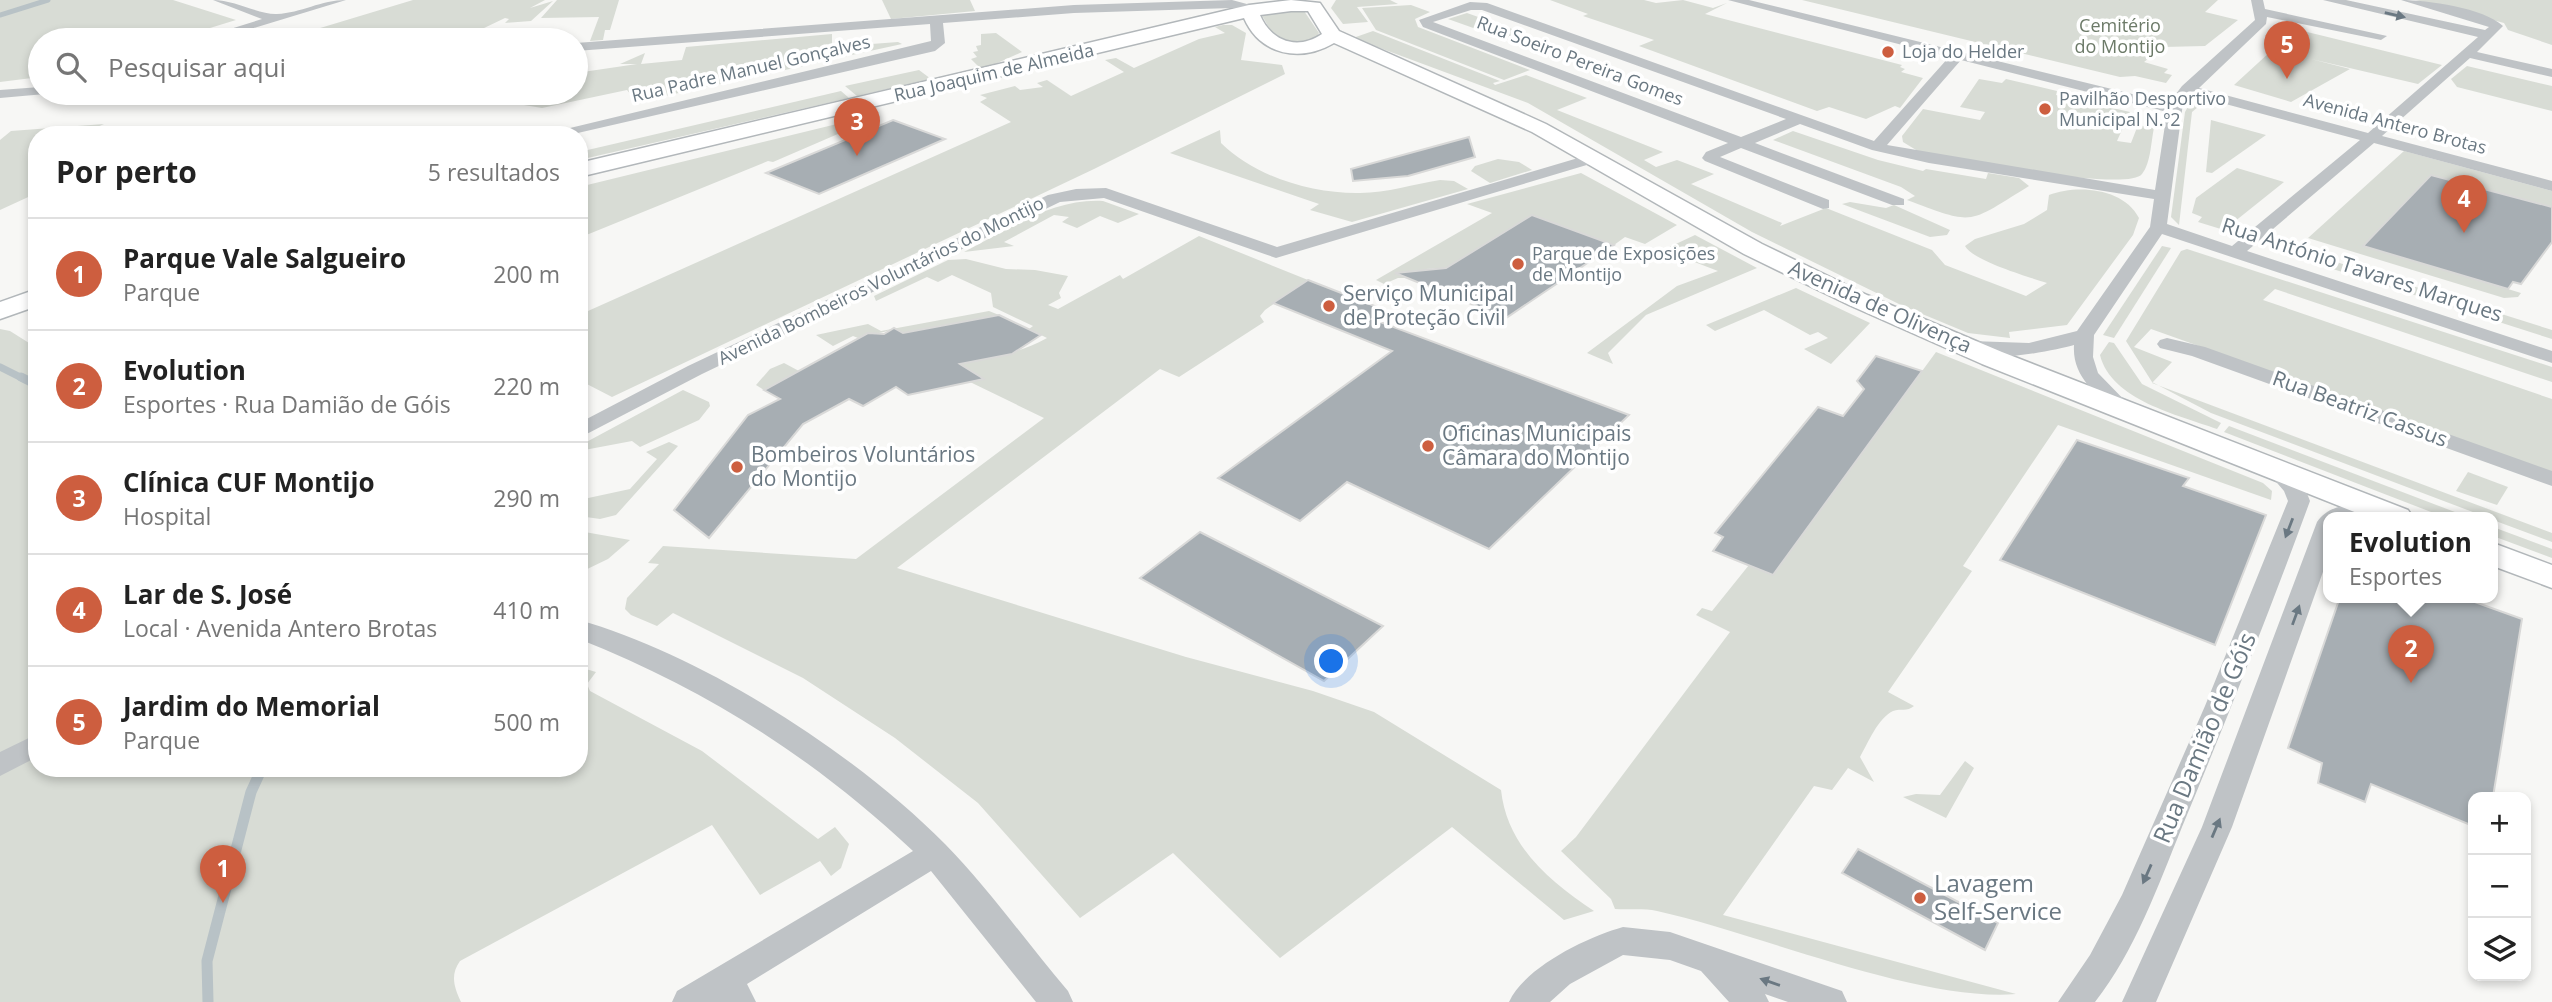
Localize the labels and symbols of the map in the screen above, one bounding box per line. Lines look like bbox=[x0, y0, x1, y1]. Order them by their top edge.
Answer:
street label: Rua Soeiro Pereira Gomes bbox=[1474, 10, 1687, 111]
one-way arrow bbox=[2384, 10, 2406, 21]
park label: Cemitério do Montijo bbox=[2075, 13, 2165, 58]
pin: 5 bbox=[2264, 21, 2310, 79]
street label: Rua Padre Manuel Gonçalves bbox=[629, 29, 872, 107]
street label: Rua Joaquim de Almeida bbox=[891, 37, 1096, 107]
place label: Loja do Helder bbox=[1902, 39, 2025, 63]
marker: Loja do Helder bbox=[1880, 44, 1896, 60]
place label: Pavilhão Desportivo Municipal N.º2 bbox=[2059, 86, 2226, 131]
street label: Avenida Antero Brotas bbox=[2301, 87, 2489, 159]
pin: 3 bbox=[834, 98, 880, 156]
marker: Pavilhão Desportivo Municipal N.º2 bbox=[2037, 101, 2053, 117]
pin: 4 bbox=[2441, 175, 2487, 233]
street label: Avenida Bombeiros Voluntários do Montijo bbox=[714, 191, 1047, 370]
street label: Rua António Tavares Marques bbox=[2218, 210, 2506, 328]
place label: Parque de Exposições de Montijo bbox=[1532, 241, 1715, 286]
street label: Avenida de Olivença bbox=[1784, 253, 1976, 359]
marker: Parque de Exposições de Montijo bbox=[1510, 256, 1526, 272]
place label: Serviço Municipal de Proteção Civil bbox=[1343, 279, 1514, 331]
marker: Serviço Municipal de Proteção Civil bbox=[1321, 298, 1337, 314]
street label: Rua Beatriz Cassus bbox=[2269, 363, 2452, 453]
place label: Oficinas Municipais Câmara do Montijo bbox=[1442, 419, 1631, 471]
marker: Oficinas Municipais Câmara do Montijo bbox=[1420, 438, 1436, 454]
place label: Bombeiros Voluntários do Montijo bbox=[751, 440, 975, 492]
marker: Bombeiros Voluntários do Montijo bbox=[729, 459, 745, 475]
one-way arrow bbox=[2283, 517, 2294, 538]
one-way arrow bbox=[2291, 604, 2302, 625]
pin: 2 bbox=[2388, 625, 2434, 683]
street label: Rua Damião de Góis bbox=[2144, 627, 2263, 848]
your location bbox=[1314, 644, 1348, 678]
one-way arrow bbox=[2211, 817, 2222, 838]
pin: 1 bbox=[200, 845, 246, 903]
one-way arrow bbox=[2141, 864, 2153, 884]
place label: Lavagem Self-Service bbox=[1934, 866, 2062, 927]
marker: Lavagem Self-Service bbox=[1912, 890, 1928, 906]
one-way arrow bbox=[1759, 976, 1780, 987]

